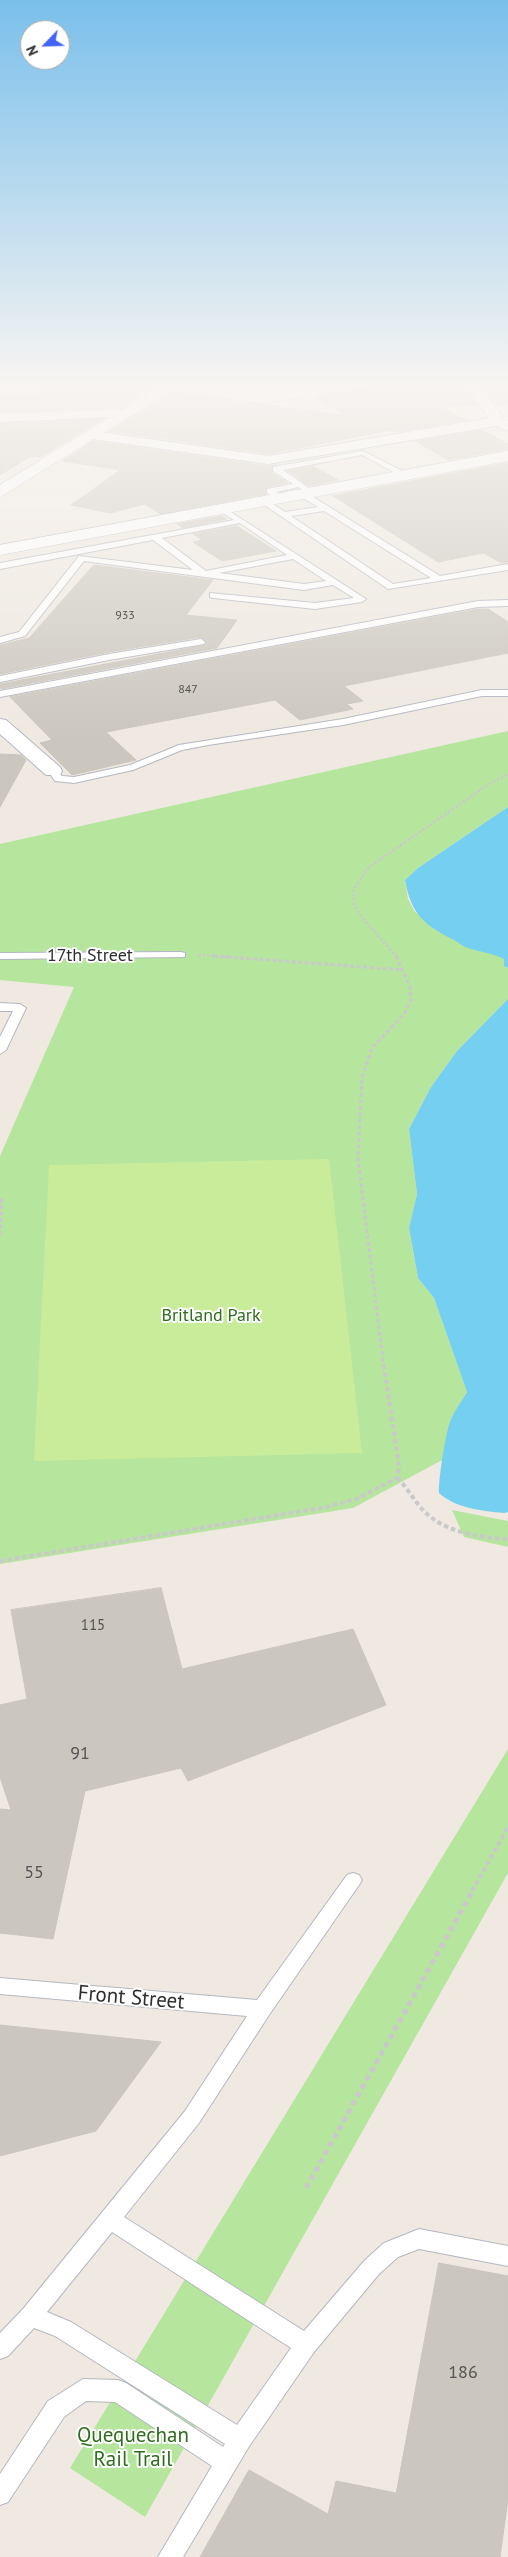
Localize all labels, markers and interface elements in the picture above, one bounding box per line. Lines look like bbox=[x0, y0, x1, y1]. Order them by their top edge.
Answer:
north arrow bbox=[20, 20, 70, 70]
text: N bbox=[22, 43, 42, 59]
house number: 933 bbox=[115, 609, 135, 623]
house number: 847 bbox=[178, 683, 198, 697]
street label: 17th Street bbox=[47, 945, 133, 967]
park label: Britland Park bbox=[161, 1305, 261, 1327]
house number: 115 bbox=[81, 1617, 105, 1635]
house number: 91 bbox=[70, 1743, 90, 1765]
house number: 55 bbox=[24, 1862, 44, 1884]
street label: Front Street bbox=[77, 1981, 185, 2015]
house number: 186 bbox=[448, 2362, 478, 2384]
park label: Quequechan Rail Trail bbox=[77, 2423, 189, 2473]

